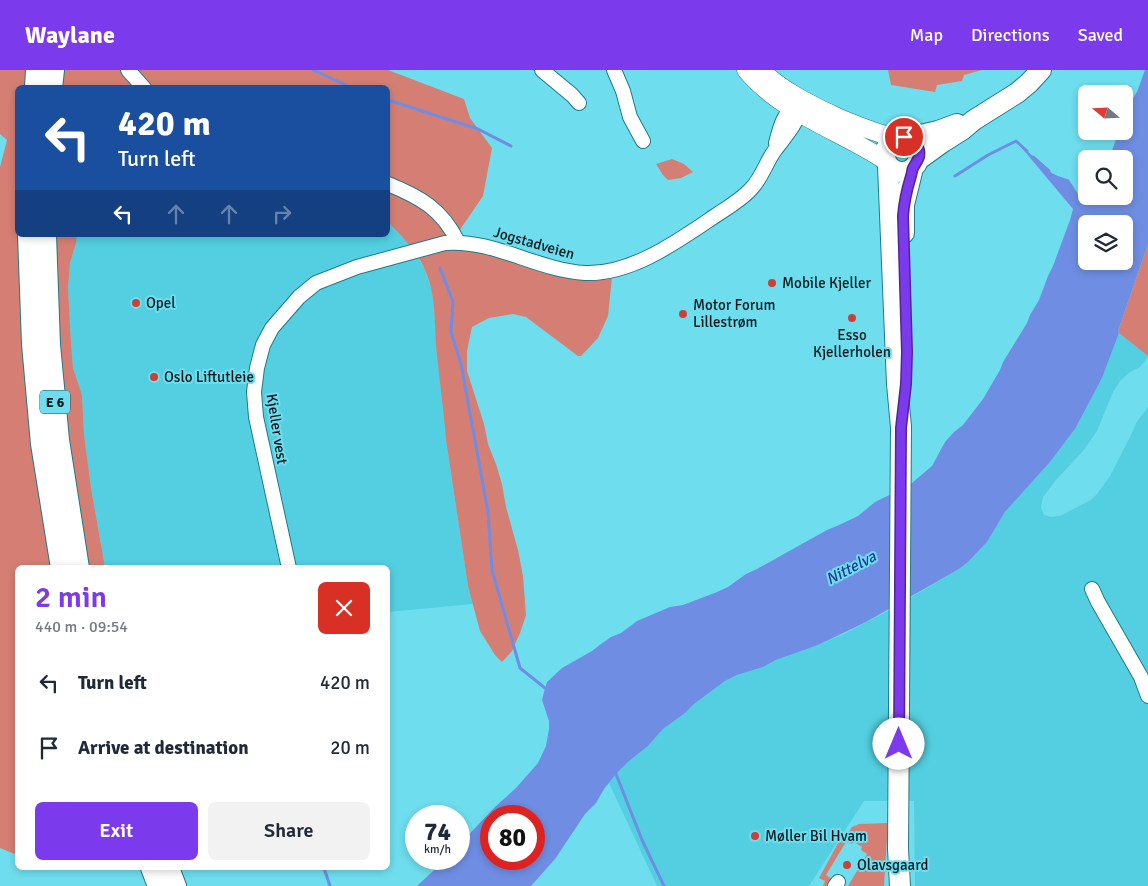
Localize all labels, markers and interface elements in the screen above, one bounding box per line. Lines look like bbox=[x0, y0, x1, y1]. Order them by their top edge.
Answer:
text: Waylane bbox=[25, 20, 115, 50]
text: Map bbox=[910, 24, 943, 46]
text: Directions bbox=[971, 24, 1050, 46]
text: Saved bbox=[1078, 24, 1123, 46]
north arrow bbox=[1078, 85, 1132, 140]
map controls bbox=[1078, 85, 1133, 270]
text: 420 m bbox=[118, 102, 211, 145]
icon: left bbox=[35, 105, 100, 170]
pin bbox=[883, 116, 925, 158]
icon: arrive bbox=[890, 123, 918, 151]
text: Turn left bbox=[118, 145, 196, 172]
button: search bbox=[1078, 150, 1133, 205]
icon: left bbox=[109, 200, 137, 228]
icon: ahead bbox=[162, 200, 190, 228]
icon: ahead bbox=[215, 200, 243, 228]
icon: right bbox=[268, 200, 296, 228]
button: layers bbox=[1078, 215, 1133, 270]
street label: Jogstadveien bbox=[491, 223, 577, 263]
place label: Mobile Kjeller bbox=[782, 274, 872, 292]
marker: Mobile Kjeller bbox=[766, 277, 778, 289]
place label: Opel bbox=[146, 294, 176, 312]
place label: Motor Forum Lillestrøm bbox=[693, 296, 775, 331]
marker: Opel bbox=[130, 297, 142, 309]
marker: Motor Forum Lillestrøm bbox=[677, 308, 689, 320]
marker: Esso Kjellerholen bbox=[846, 312, 858, 324]
place label: Esso Kjellerholen bbox=[813, 326, 891, 361]
place label: Oslo Liftutleie bbox=[164, 368, 254, 386]
marker: Oslo Liftutleie bbox=[148, 371, 160, 383]
road number: E 6 bbox=[40, 391, 70, 414]
street label: Kjeller vest bbox=[263, 392, 291, 466]
water label: Nittelva bbox=[822, 546, 880, 590]
text: 2 min bbox=[35, 579, 107, 616]
button: close bbox=[318, 582, 370, 634]
text: 440 m · 09:54 bbox=[35, 617, 128, 637]
icon: left bbox=[35, 669, 63, 697]
text: Turn left bbox=[78, 671, 147, 695]
text: 420 m bbox=[320, 671, 370, 695]
position arrow bbox=[872, 717, 924, 769]
icon: arrive bbox=[35, 734, 63, 762]
text: Arrive at destination bbox=[78, 736, 249, 760]
text: 20 m bbox=[330, 736, 370, 760]
button: Exit bbox=[35, 802, 198, 860]
button: Share bbox=[208, 802, 370, 860]
speed limit sign: 80 bbox=[480, 805, 545, 870]
text: 74 bbox=[424, 816, 451, 847]
place label: Møller Bil Hvam bbox=[765, 827, 867, 845]
marker: Møller Bil Hvam bbox=[749, 830, 761, 842]
text: km/h bbox=[424, 842, 451, 857]
place label: Olavsgaard bbox=[857, 856, 929, 874]
marker: Olavsgaard bbox=[841, 859, 853, 871]

